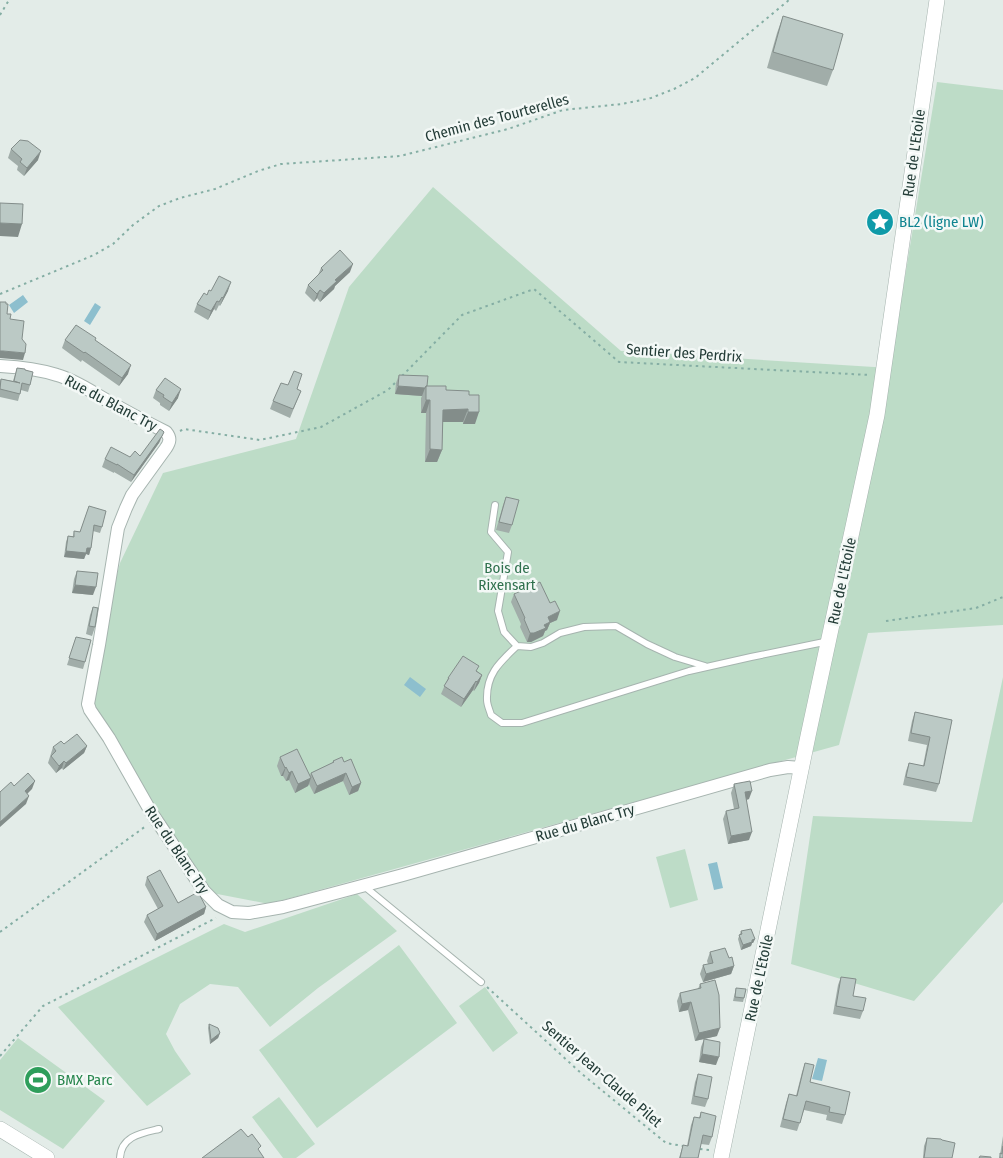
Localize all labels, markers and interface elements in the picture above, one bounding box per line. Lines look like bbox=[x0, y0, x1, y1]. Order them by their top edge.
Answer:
street label: Chemin des Tourterelles bbox=[423, 90, 571, 146]
street label: Rue de L'Etoile bbox=[899, 108, 929, 198]
place icon: BL2 (ligne LW) bbox=[865, 207, 895, 237]
place label: BL2 (ligne LW) bbox=[899, 213, 984, 231]
street label: Sentier des Perdrix bbox=[625, 340, 743, 366]
street label: Rue du Blanc Try bbox=[62, 371, 161, 435]
street label: Rue de L'Etoile bbox=[824, 536, 860, 626]
park label: Bois de Rixensart bbox=[478, 559, 536, 594]
street label: Rue du Blanc Try bbox=[533, 800, 637, 846]
street label: Rue du Blanc Try bbox=[141, 803, 213, 898]
street label: Rue de L'Etoile bbox=[741, 933, 777, 1023]
street label: Sentier Jean-Claude Pilet bbox=[538, 1017, 666, 1131]
sports icon: BMX Parc bbox=[23, 1065, 53, 1095]
place label: BMX Parc bbox=[57, 1071, 113, 1089]

